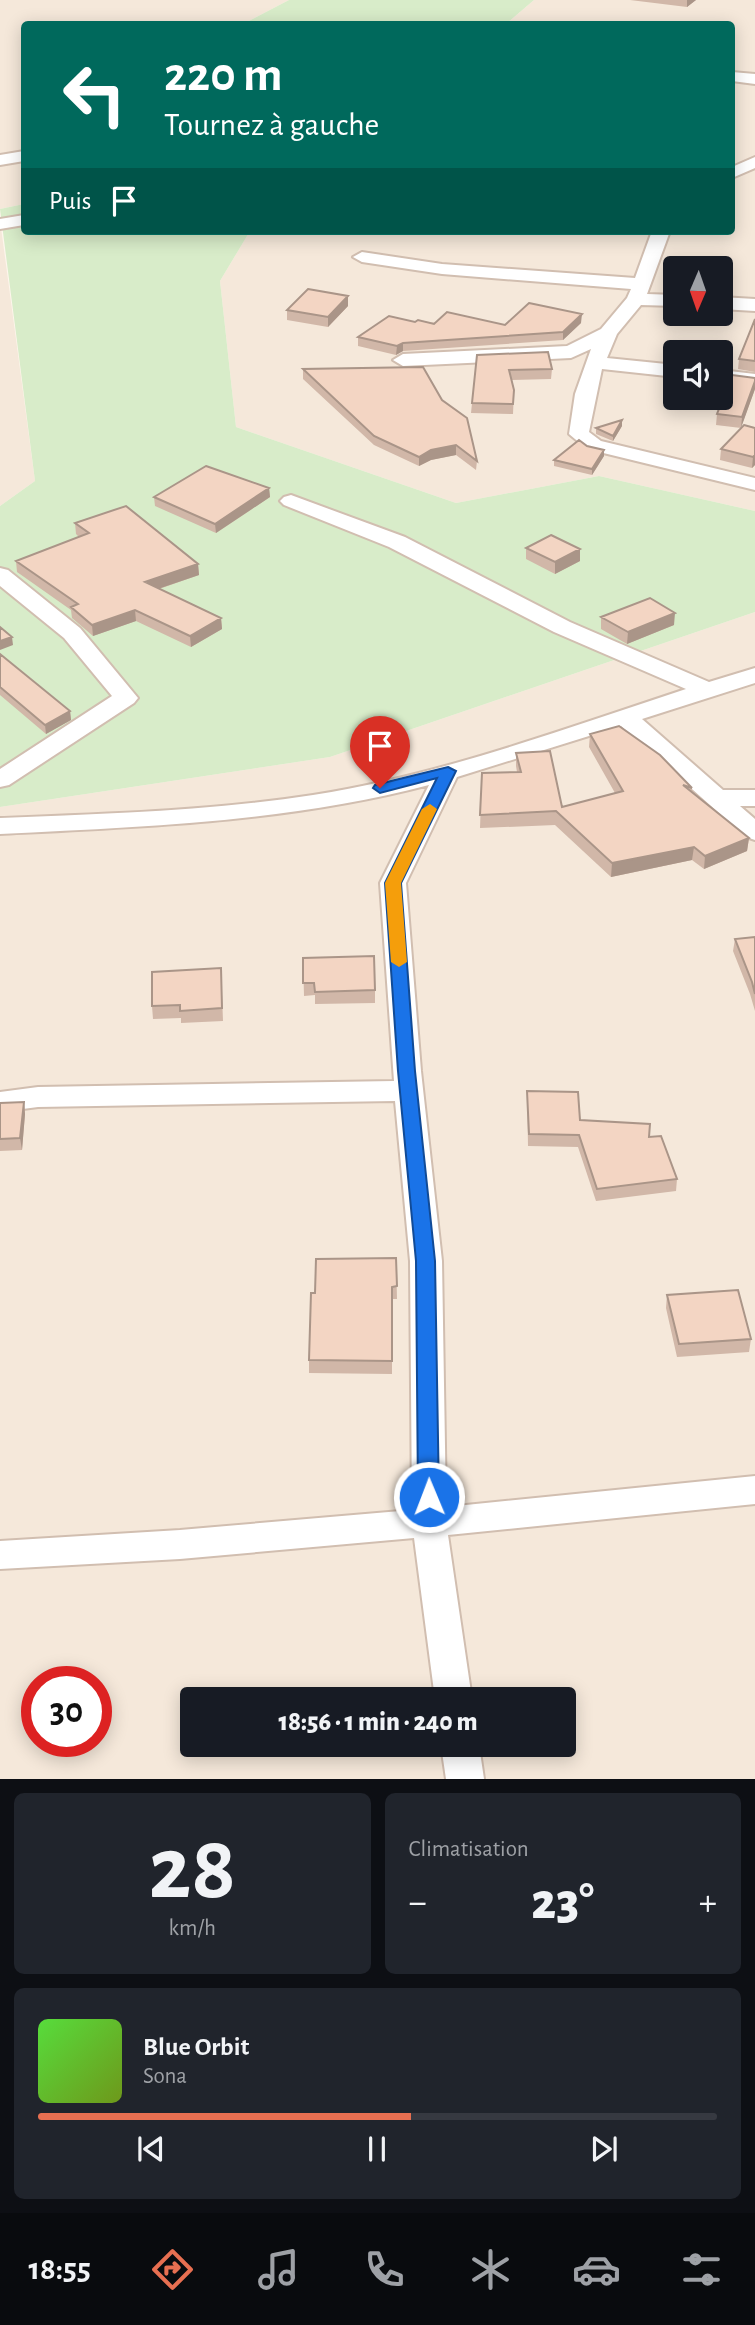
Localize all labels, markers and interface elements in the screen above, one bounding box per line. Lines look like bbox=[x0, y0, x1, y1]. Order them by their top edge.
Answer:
icon: left bbox=[49, 49, 140, 140]
text: 220 m bbox=[164, 51, 283, 100]
text: Tournez à gauche bbox=[164, 109, 379, 141]
icon: arrive bbox=[105, 182, 143, 220]
text: Puis bbox=[49, 188, 91, 214]
north arrow bbox=[663, 256, 733, 326]
map controls bbox=[663, 256, 733, 410]
button: sound bbox=[663, 340, 733, 410]
pin bbox=[350, 716, 410, 788]
icon: arrive bbox=[361, 727, 399, 765]
position arrow bbox=[392, 1460, 466, 1534]
speed limit sign: 30 bbox=[21, 1666, 112, 1757]
text: 18:56 · 1 min · 240 m bbox=[278, 1709, 478, 1735]
text: 28 bbox=[148, 1824, 236, 1915]
text: Climatisation bbox=[409, 1838, 529, 1861]
text: 23° bbox=[531, 1876, 594, 1928]
text: − bbox=[409, 1884, 427, 1922]
text: + bbox=[699, 1884, 717, 1922]
text: km/h bbox=[169, 1917, 216, 1940]
text: Blue Orbit bbox=[143, 2034, 249, 2060]
text: Sona bbox=[143, 2065, 187, 2088]
icon: previous bbox=[132, 2130, 170, 2168]
icon: pause bbox=[358, 2130, 396, 2168]
icon: next bbox=[585, 2130, 623, 2168]
icon: directions bbox=[148, 2245, 197, 2294]
icon: music bbox=[254, 2245, 303, 2294]
icon: phone bbox=[360, 2245, 409, 2294]
icon: climate bbox=[466, 2245, 515, 2294]
icon: car bbox=[572, 2245, 621, 2294]
icon: filters bbox=[677, 2245, 726, 2294]
text: 18:55 bbox=[28, 2253, 91, 2285]

